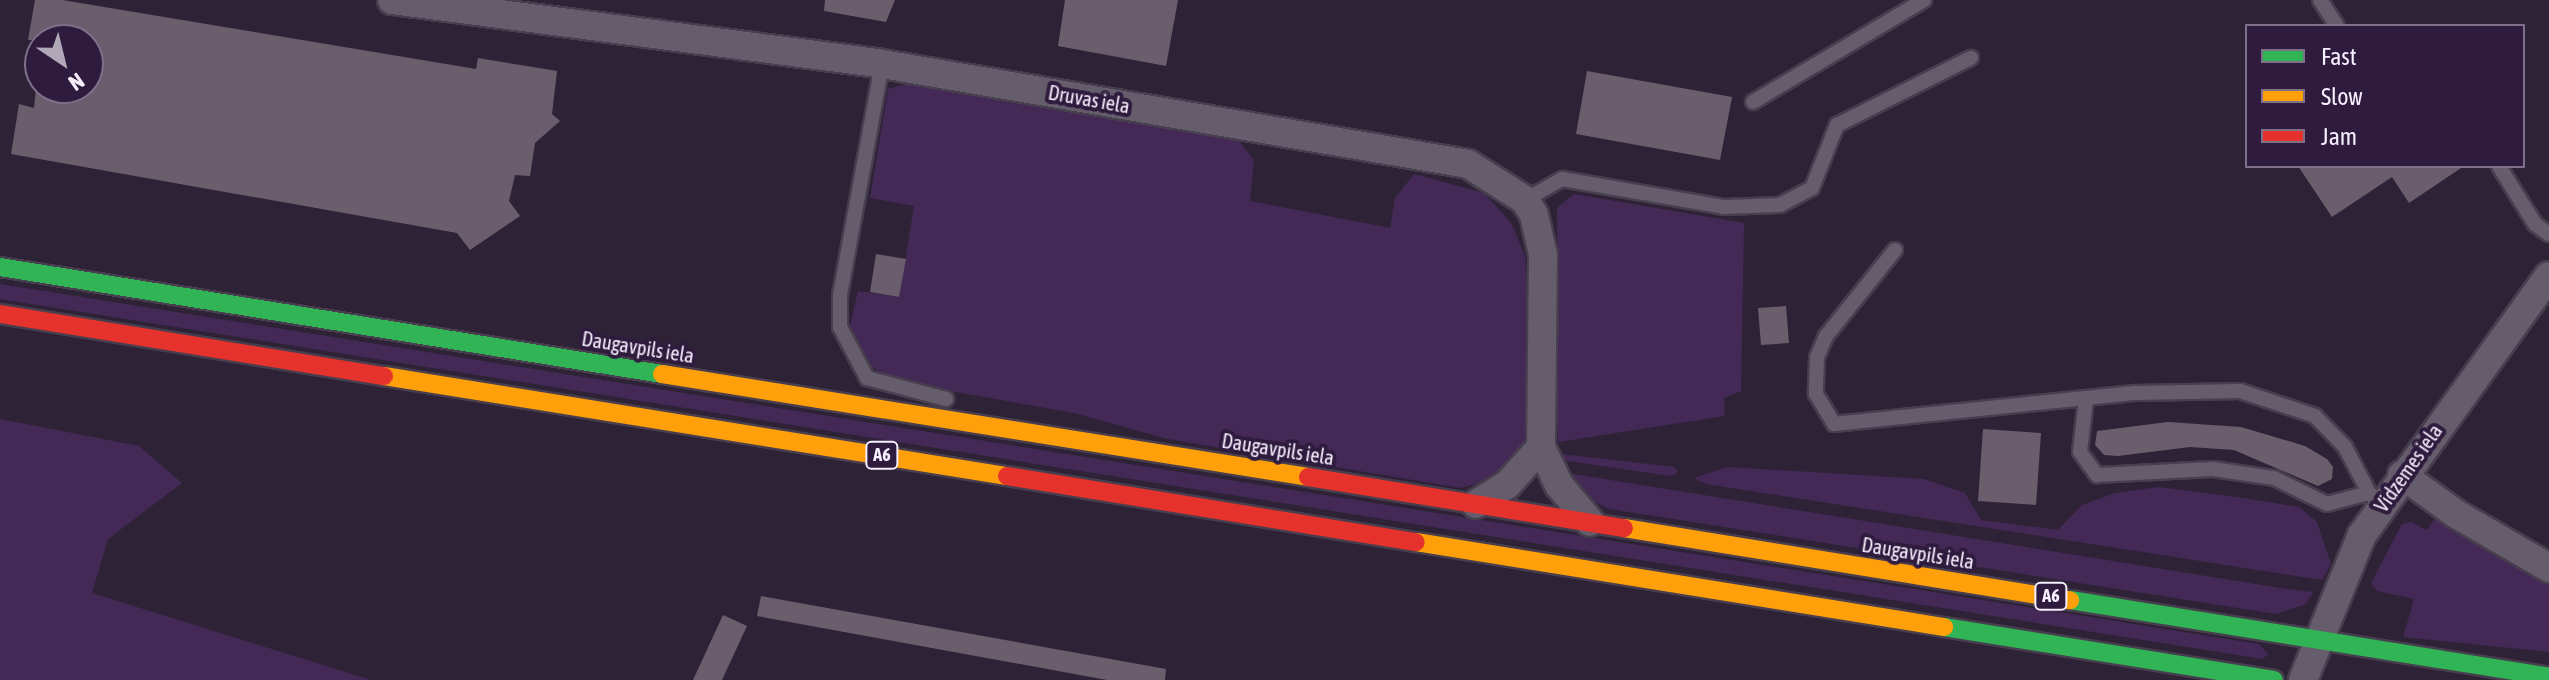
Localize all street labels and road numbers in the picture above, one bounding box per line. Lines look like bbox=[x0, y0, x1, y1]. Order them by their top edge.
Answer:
street label: Druvas iela bbox=[1046, 80, 1132, 118]
street label: Daugavpils iela bbox=[580, 326, 696, 368]
street label: Vidzemes iela bbox=[2369, 420, 2447, 516]
street label: Daugavpils iela bbox=[1220, 428, 1336, 470]
road number: A6 bbox=[864, 441, 900, 469]
street label: Daugavpils iela bbox=[1860, 532, 1976, 574]
road number: A6 bbox=[2033, 582, 2069, 610]

